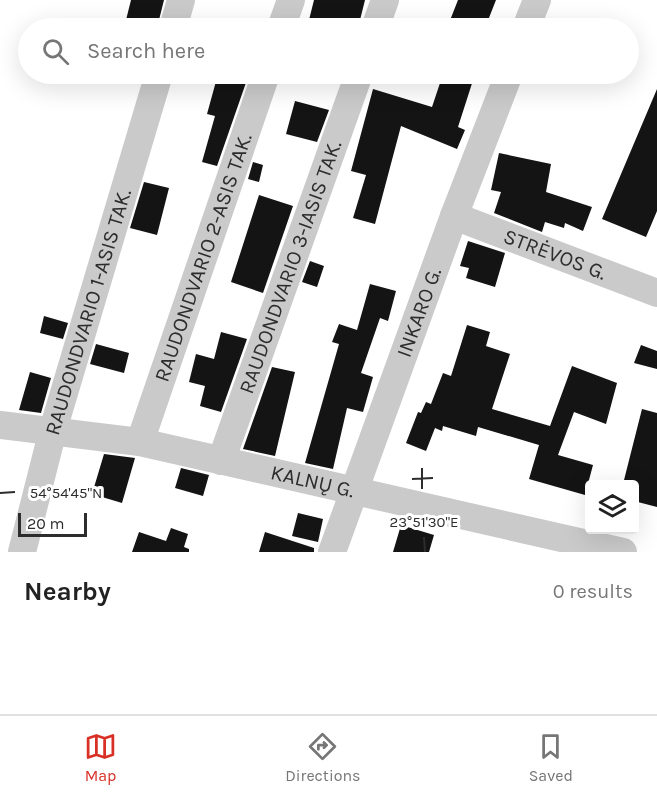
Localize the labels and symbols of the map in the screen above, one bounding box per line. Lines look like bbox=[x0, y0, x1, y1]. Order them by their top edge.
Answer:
street label: RAUDONDVARIO 2-ASIS TAK. bbox=[150, 130, 257, 385]
street label: RAUDONDVARIO 3-IASIS TAK. bbox=[234, 137, 346, 397]
street label: RAUDONDVARIO 1-ASIS TAK. bbox=[40, 186, 136, 438]
street label: STRĖVOS G. bbox=[500, 224, 610, 285]
street label: INKARO G. bbox=[392, 264, 446, 361]
street label: KALNŲ G. bbox=[268, 460, 357, 502]
text: 54°54'45"N bbox=[30, 484, 102, 502]
scale bar bbox=[18, 510, 87, 538]
text: 23°51'30"E bbox=[390, 513, 458, 531]

